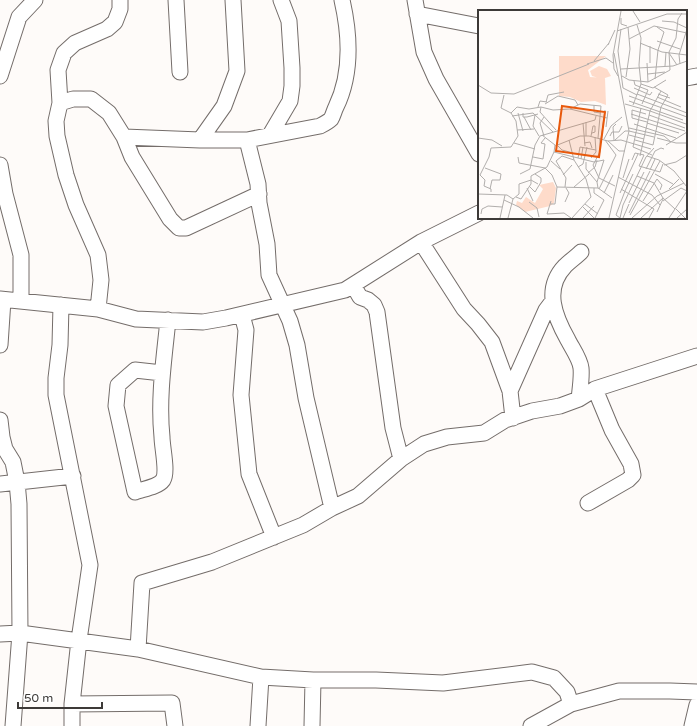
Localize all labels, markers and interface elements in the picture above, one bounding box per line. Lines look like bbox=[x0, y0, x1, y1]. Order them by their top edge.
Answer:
inset map bbox=[478, 10, 687, 219]
scale bar bbox=[18, 684, 102, 710]
text: 50 m bbox=[24, 691, 53, 705]

